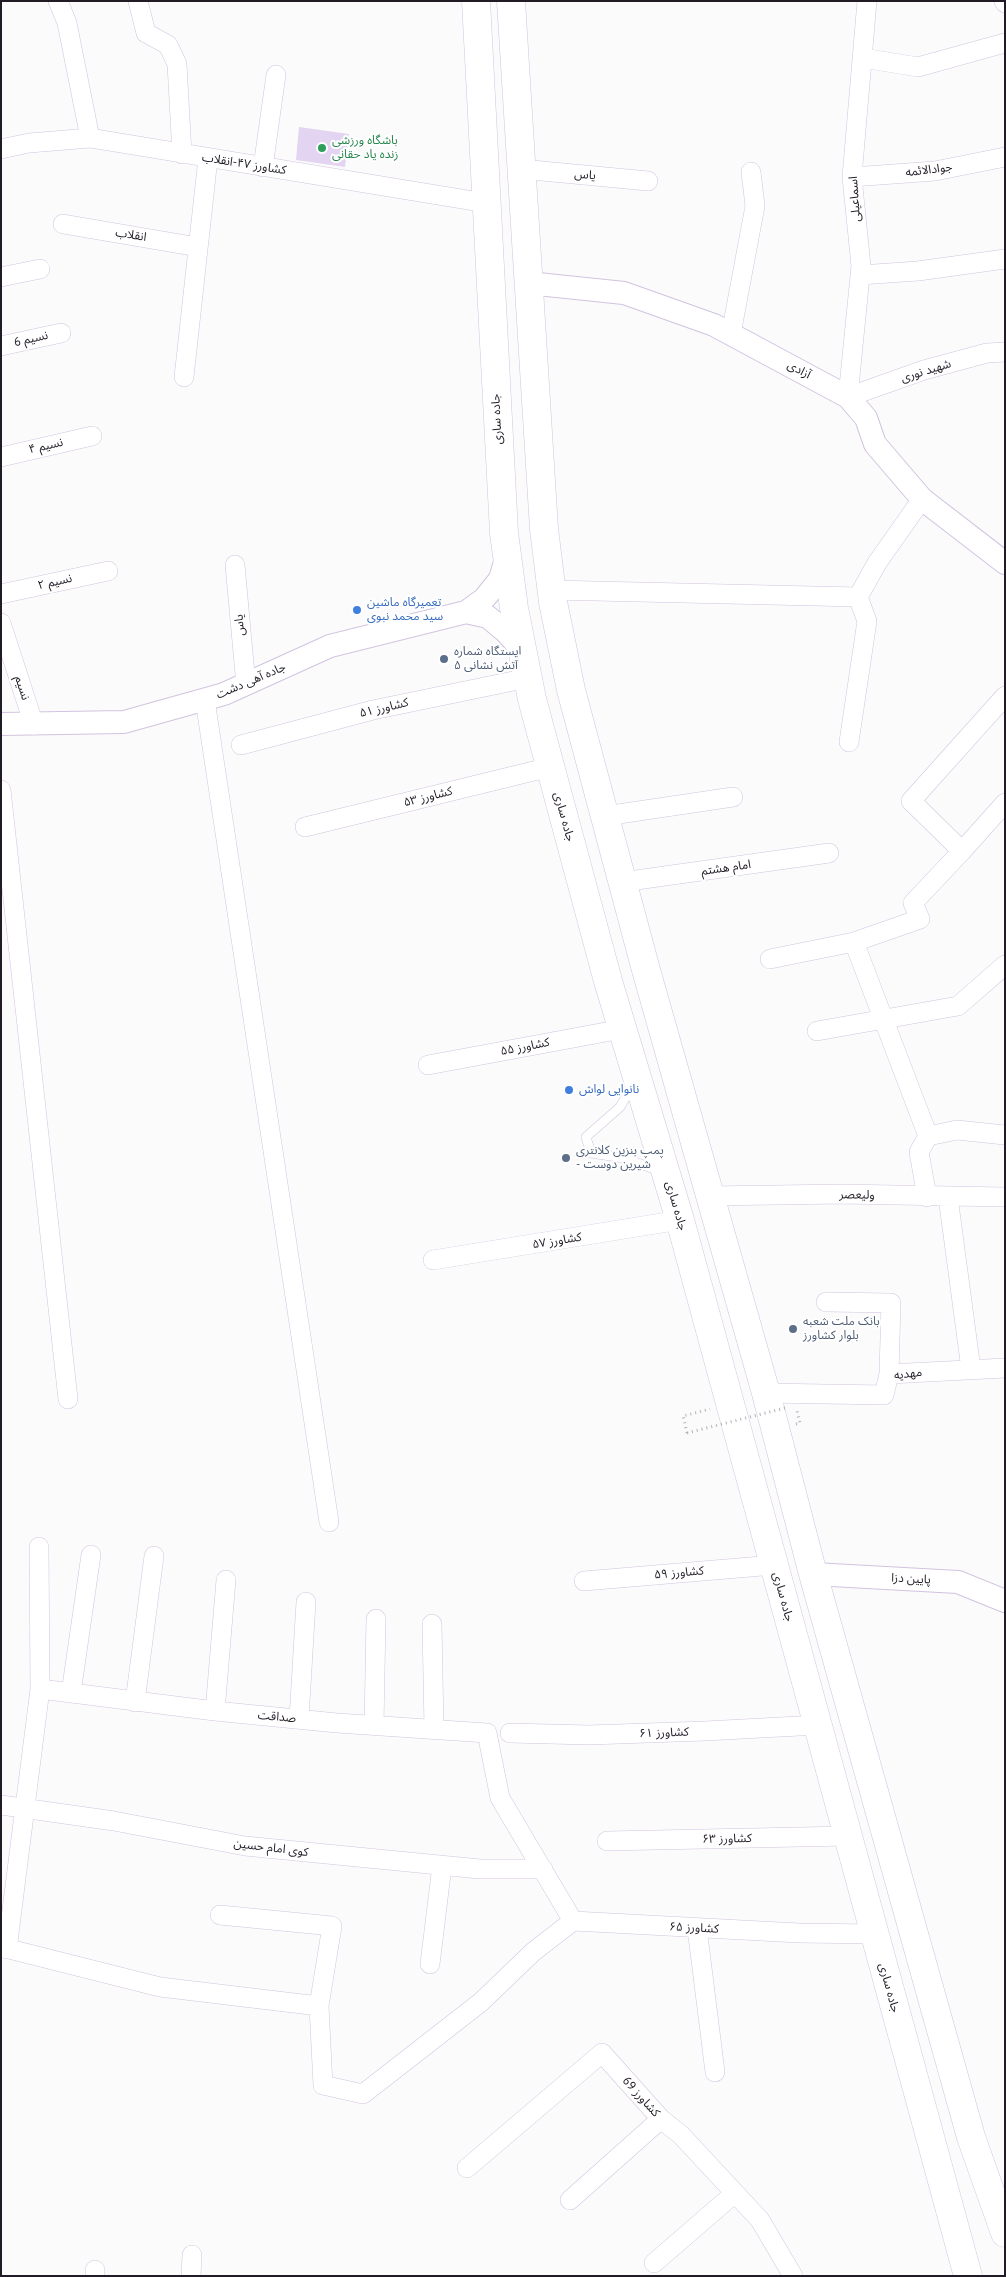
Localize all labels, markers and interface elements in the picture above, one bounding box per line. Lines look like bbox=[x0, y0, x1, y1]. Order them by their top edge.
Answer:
place label: باشگاه ورزشی زنده یاد حقانی bbox=[332, 134, 398, 162]
marker: باشگاه ورزشی زنده یاد حقانی bbox=[316, 142, 328, 154]
street label: کشاورز ۴۷-انقلاب bbox=[201, 150, 287, 178]
street label: جوادالائمه bbox=[905, 160, 953, 180]
street label: یاس bbox=[574, 167, 596, 183]
street label: اسماعیلی bbox=[846, 176, 864, 222]
street label: انقلاب bbox=[115, 225, 147, 245]
street label: نسیم 6 bbox=[13, 328, 49, 350]
street label: شهید نوری bbox=[899, 357, 953, 385]
street label: آزادی bbox=[785, 358, 813, 382]
street label: جاده ساری bbox=[488, 393, 506, 445]
street label: نسیم ۴ bbox=[27, 435, 65, 457]
street label: نسیم ۲ bbox=[36, 571, 74, 593]
place label: تعمیرگاه ماشین سید محمد نبوی bbox=[367, 596, 443, 624]
marker: تعمیرگاه ماشین سید محمد نبوی bbox=[351, 604, 363, 616]
street label: یاس bbox=[232, 614, 248, 636]
place label: ایستگاه شماره ۵ آتش نشانی bbox=[454, 645, 521, 673]
marker: ایستگاه شماره ۵ آتش نشانی bbox=[438, 653, 450, 665]
street label: جاده آهی دشت bbox=[214, 660, 288, 702]
street label: نسیم bbox=[11, 674, 33, 702]
street label: کشاورز ۵۱ bbox=[358, 695, 410, 721]
street label: کشاورز ۵۳ bbox=[402, 784, 454, 810]
street label: جاده ساری bbox=[550, 791, 578, 843]
street label: امام هشتم bbox=[700, 857, 752, 879]
street label: کشاورز ۵۵ bbox=[499, 1035, 551, 1059]
place label: نانوایی لواش bbox=[579, 1083, 639, 1097]
marker: نانوایی لواش bbox=[563, 1084, 575, 1096]
place label: پمپ بنزین کلانتری - شیرین دوست bbox=[576, 1144, 664, 1172]
marker: پمپ بنزین کلانتری - شیرین دوست bbox=[560, 1152, 572, 1164]
street label: جاده ساری bbox=[662, 1180, 690, 1232]
street label: ولیعصر bbox=[839, 1187, 875, 1203]
street label: کشاورز ۵۷ bbox=[531, 1230, 583, 1252]
place label: بانک ملت شعبه بلوار کشاورز bbox=[803, 1315, 880, 1343]
marker: بانک ملت شعبه بلوار کشاورز bbox=[787, 1323, 799, 1335]
street label: مهدیه bbox=[893, 1365, 923, 1383]
street label: کشاورز ۵۹ bbox=[654, 1564, 704, 1582]
street label: جاده ساری bbox=[769, 1571, 797, 1623]
street label: پایین دزا bbox=[891, 1571, 931, 1587]
street label: صداقت bbox=[257, 1708, 297, 1726]
street label: کشاورز ۶۱ bbox=[639, 1725, 689, 1741]
street label: کشاورز ۶۳ bbox=[702, 1831, 752, 1847]
street label: کوی امام حسین bbox=[233, 1836, 309, 1860]
street label: کشاورز ۶۵ bbox=[669, 1920, 719, 1936]
street label: جاده ساری bbox=[875, 1962, 903, 2014]
street label: کشاورز 69 bbox=[619, 2074, 663, 2120]

